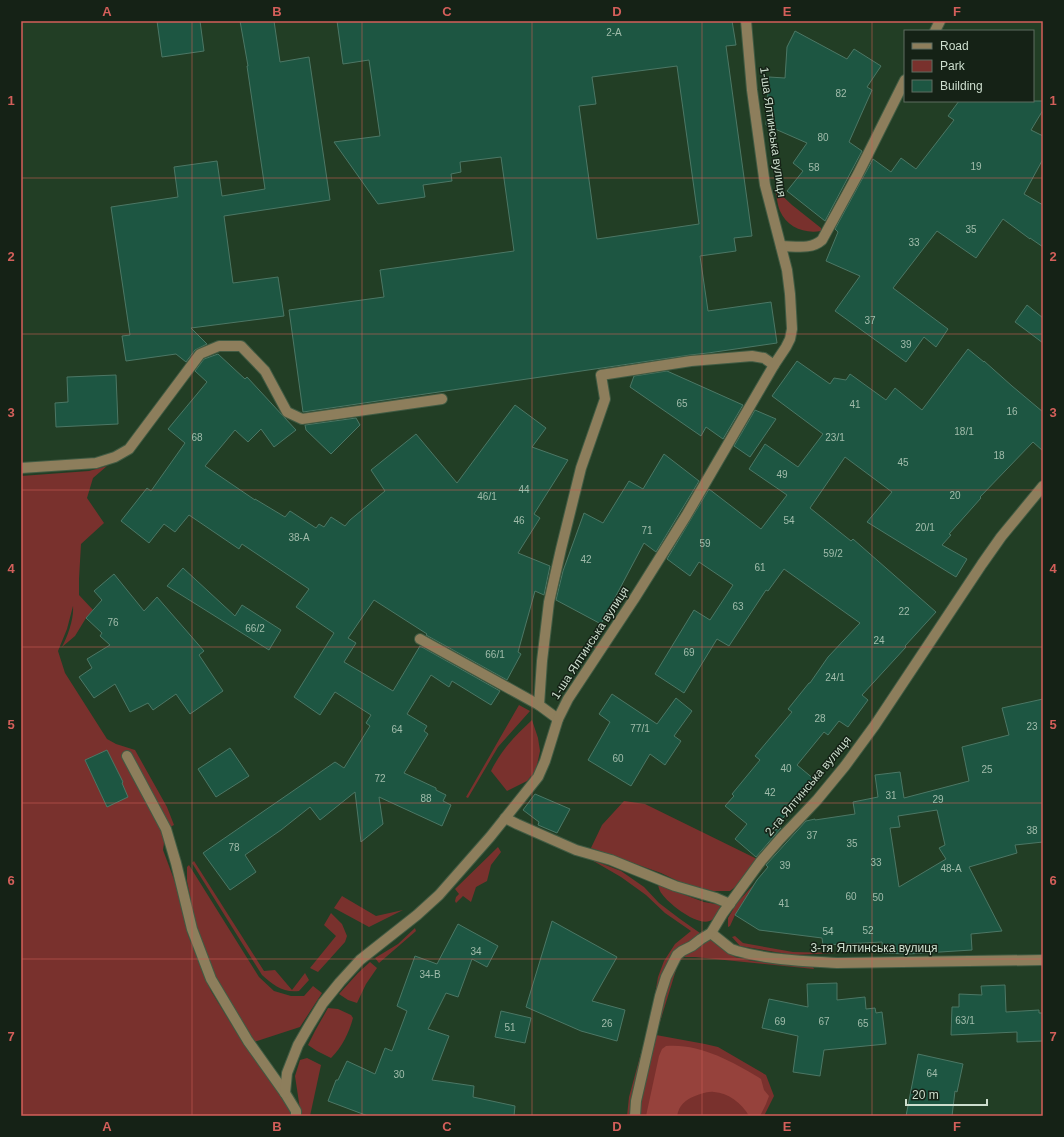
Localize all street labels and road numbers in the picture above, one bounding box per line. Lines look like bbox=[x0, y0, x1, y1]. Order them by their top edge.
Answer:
street label: 1-ша Ялтинська вулиця bbox=[757, 66, 789, 198]
street label: 1-ша Ялтинська вулиця bbox=[548, 584, 632, 702]
street label: 2-га Ялтинська вулиця bbox=[762, 733, 854, 839]
street label: 3-тя Ялтинська вулиця bbox=[810, 941, 938, 955]

